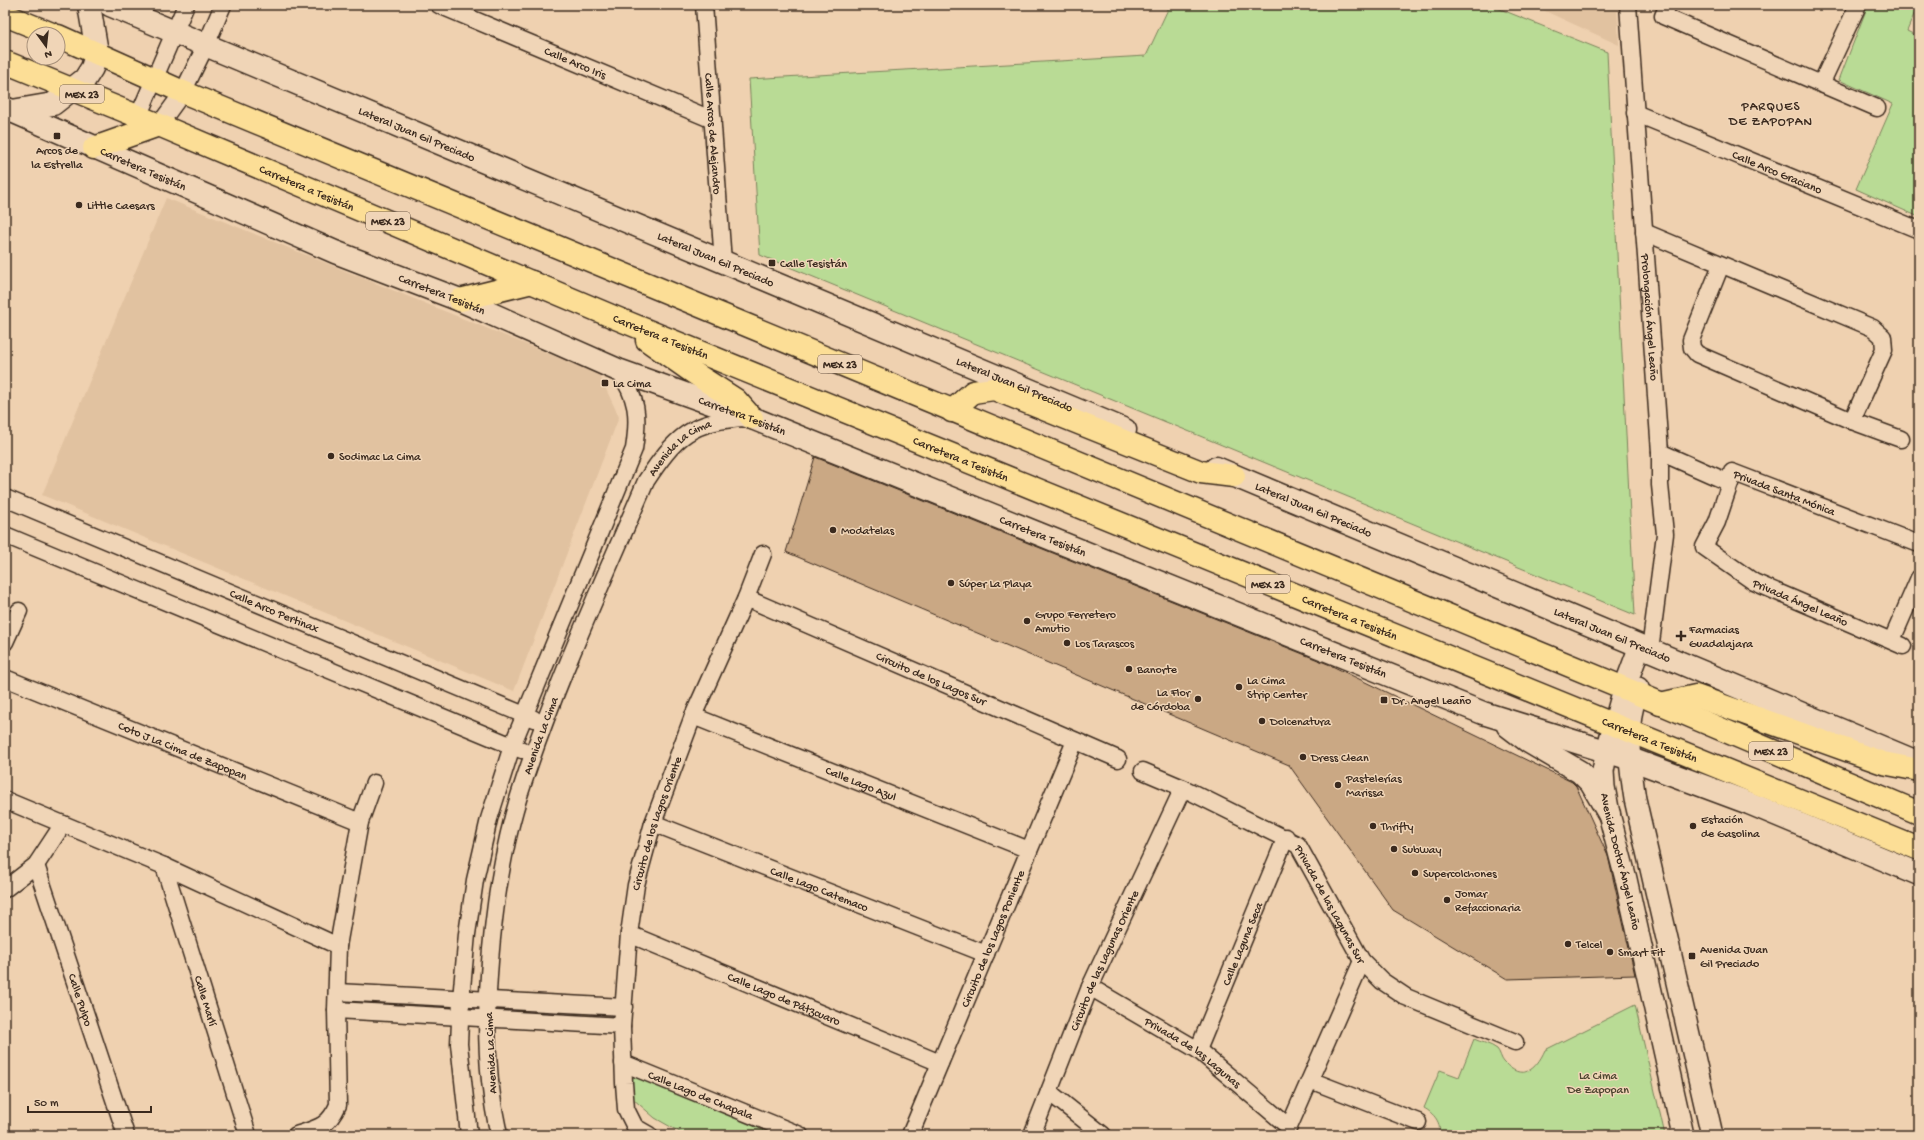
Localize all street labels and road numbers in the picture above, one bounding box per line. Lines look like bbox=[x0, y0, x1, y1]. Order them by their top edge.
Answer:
street label: Calle Arco Iris bbox=[541, 45, 608, 84]
street label: Calle Arcos de Alejandro bbox=[700, 73, 723, 195]
road number: MEX 23 bbox=[60, 85, 104, 103]
street label: Lateral Juan Gil Preciado bbox=[356, 105, 477, 166]
street label: Carretera Tesistán bbox=[97, 145, 188, 195]
street label: Calle Arco Graciano bbox=[1730, 149, 1824, 198]
street label: Carretera a Tesistán bbox=[257, 163, 356, 216]
road number: MEX 23 bbox=[366, 212, 410, 230]
street label: Lateral Juan Gil Preciado bbox=[655, 230, 776, 291]
street label: Prolongación Ángel Leaño bbox=[1637, 252, 1660, 381]
street label: Carretera Tesistán bbox=[396, 272, 487, 319]
street label: Carretera a Tesistán bbox=[610, 312, 710, 364]
road number: MEX 23 bbox=[818, 355, 862, 373]
street label: Lateral Juan Gil Preciado bbox=[954, 355, 1075, 416]
street label: Carretera Tesistán bbox=[696, 394, 788, 440]
street label: Avenida La Cima bbox=[646, 418, 714, 480]
street label: Carretera a Tesistán bbox=[910, 435, 1010, 486]
street label: Privada Santa Mónica bbox=[1730, 468, 1837, 520]
street label: Lateral Juan Gil Preciado bbox=[1253, 480, 1373, 542]
street label: Carretera Tesistán bbox=[997, 514, 1088, 561]
road number: MEX 23 bbox=[1246, 575, 1290, 593]
street label: Privada Ángel Leaño bbox=[1749, 577, 1850, 631]
street label: Calle Arco Pertinax bbox=[227, 588, 321, 638]
street label: Carretera a Tesistán bbox=[1299, 593, 1399, 645]
street label: Lateral Juan Gil Preciado bbox=[1551, 606, 1672, 667]
street label: Carretera Tesistán bbox=[1297, 635, 1389, 682]
street label: Circuito de los Lagos Sur bbox=[873, 650, 989, 711]
street label: Avenida La Cima bbox=[522, 695, 563, 777]
street label: Carretera a Tesistán bbox=[1599, 716, 1699, 767]
street label: Coto J La Cima de Zapopan bbox=[116, 720, 249, 785]
road number: MEX 23 bbox=[1749, 742, 1793, 760]
street label: Circuito de los Lagos Oriente bbox=[630, 754, 687, 892]
street label: Calle Lago Azul bbox=[823, 764, 898, 805]
street label: Avenida Doctor Ángel Leaño bbox=[1596, 792, 1642, 932]
street label: Privada de las Lagunas Sur bbox=[1290, 842, 1368, 968]
street label: Calle Lago Catemaco bbox=[768, 865, 870, 916]
street label: Circuito de los Lagos Poniente bbox=[959, 868, 1029, 1010]
street label: Circuito de las Lagunas Oriente bbox=[1068, 888, 1144, 1033]
street label: Calle Laguna Seca bbox=[1220, 900, 1267, 988]
street label: Calle Lago de Pátzcuaro bbox=[725, 971, 842, 1030]
street label: Calle Pulpo bbox=[64, 972, 94, 1028]
street label: Calle Marlí bbox=[190, 974, 219, 1028]
street label: Avenida La Cima bbox=[483, 1011, 501, 1094]
street label: Privada de las Lagunas bbox=[1140, 1015, 1243, 1092]
street label: Calle Lago de Chapala bbox=[645, 1069, 755, 1124]

